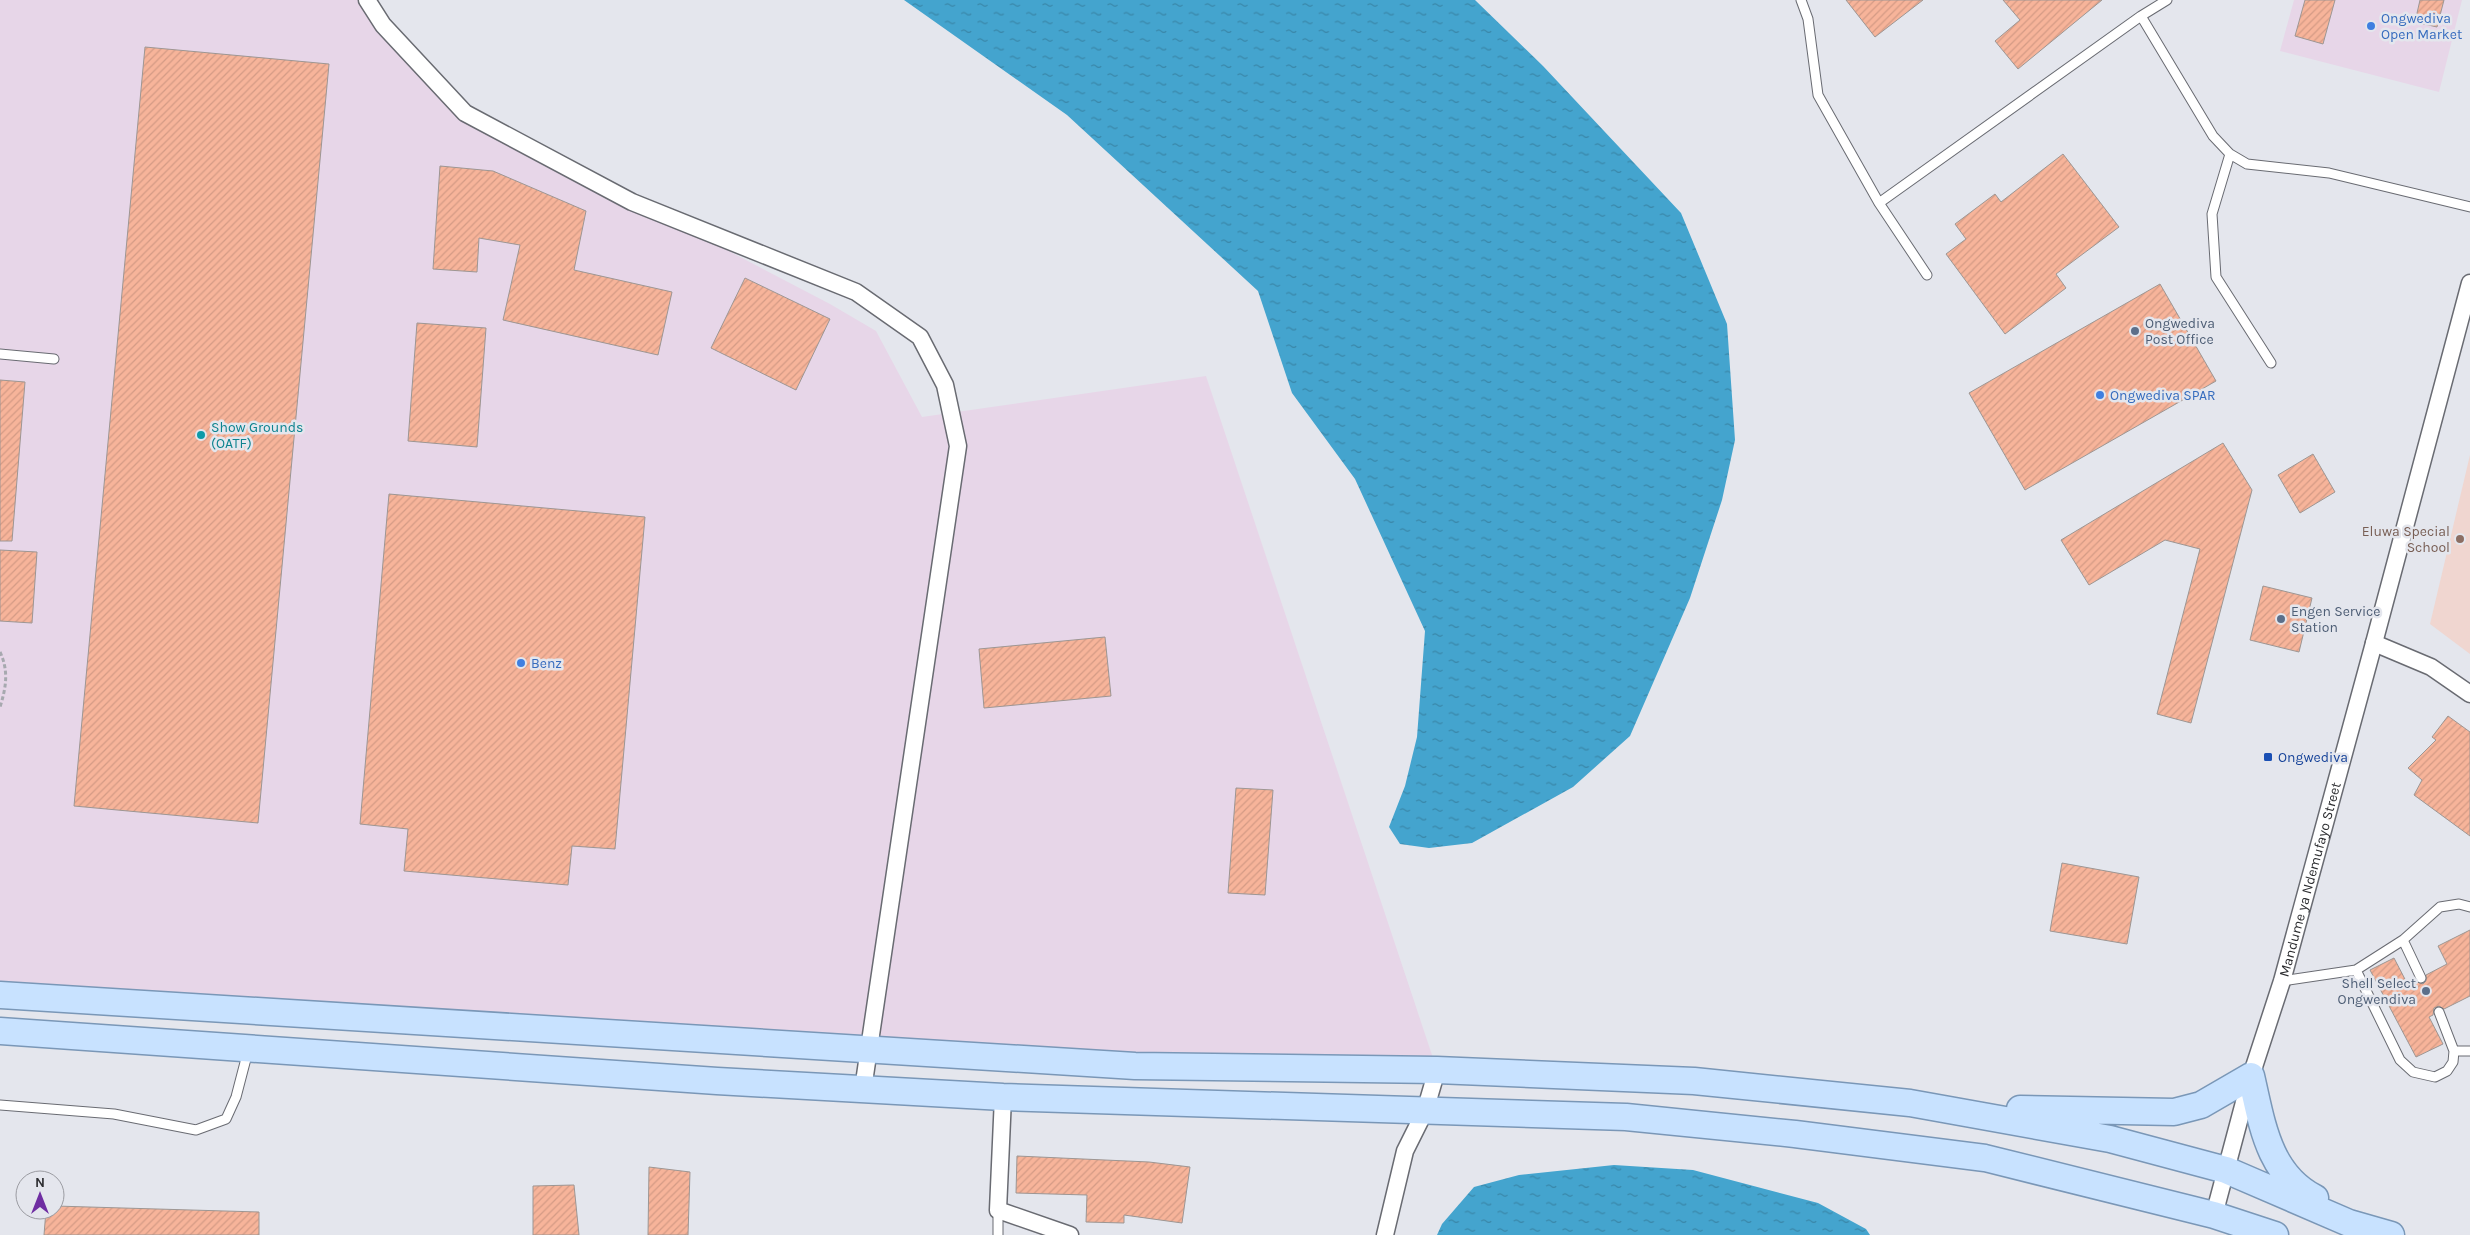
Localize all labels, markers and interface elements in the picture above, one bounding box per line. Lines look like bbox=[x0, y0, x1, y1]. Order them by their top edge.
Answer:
place label: Ongwediva Open Market bbox=[2381, 10, 2462, 43]
marker: Ongwediva Open Market bbox=[2365, 20, 2377, 32]
place label: Ongwediva Post Office bbox=[2145, 315, 2215, 348]
marker: Ongwediva Post Office bbox=[2129, 325, 2141, 337]
place label: Ongwediva SPAR bbox=[2110, 387, 2216, 404]
marker: Ongwediva SPAR bbox=[2094, 389, 2106, 401]
place label: Show Grounds (OATF) bbox=[211, 419, 303, 452]
marker: Show Grounds (OATF) bbox=[195, 429, 207, 441]
place label: Eluwa Special School bbox=[2362, 523, 2450, 556]
marker: Eluwa Special School bbox=[2454, 533, 2466, 545]
place label: Engen Service Station bbox=[2291, 603, 2381, 636]
marker: Engen Service Station bbox=[2275, 613, 2287, 625]
place label: Benz bbox=[531, 655, 562, 672]
marker: Benz bbox=[515, 657, 527, 669]
place label: Ongwediva bbox=[2278, 749, 2348, 766]
marker: Ongwediva bbox=[2262, 751, 2274, 763]
street label: Mandume ya Ndemufayo Street bbox=[2275, 780, 2344, 979]
place label: Shell Select Ongwendiva bbox=[2338, 975, 2416, 1008]
marker: Shell Select Ongwendiva bbox=[2420, 985, 2432, 997]
north arrow bbox=[15, 1170, 65, 1220]
text: N bbox=[35, 1174, 45, 1191]

